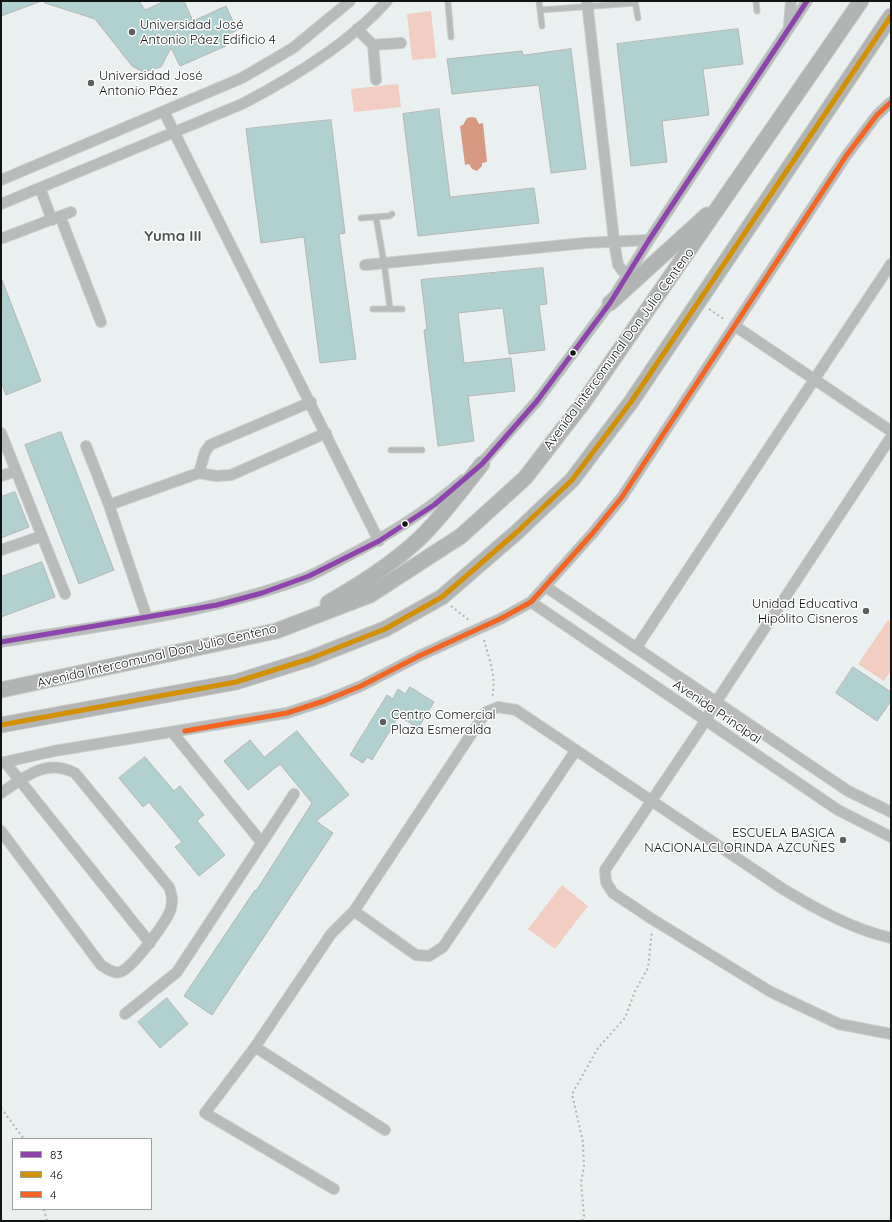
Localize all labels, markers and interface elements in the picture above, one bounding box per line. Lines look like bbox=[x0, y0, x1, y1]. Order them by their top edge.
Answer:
place label: Universidad José Antonio Páez Edificio 4 bbox=[140, 17, 276, 48]
marker: Universidad José Antonio Páez Edificio 4 bbox=[127, 27, 137, 37]
place label: Universidad José Antonio Páez bbox=[99, 68, 203, 99]
marker: Universidad José Antonio Páez bbox=[86, 78, 96, 88]
district label: Yuma III bbox=[144, 227, 202, 245]
street label: Avenida Intercomunal Don Julio Centeno bbox=[541, 245, 697, 453]
unlabelled marker bbox=[568, 348, 578, 358]
unlabelled marker bbox=[400, 519, 410, 529]
place label: Unidad Educativa Hipólito Cisneros bbox=[752, 596, 858, 627]
marker: Unidad Educativa Hipólito Cisneros bbox=[861, 606, 871, 616]
street label: Avenida Intercomunal Don Julio Centeno bbox=[36, 621, 278, 691]
street label: Avenida Principal bbox=[670, 677, 764, 747]
place label: Centro Comercial Plaza Esmeralda bbox=[391, 707, 496, 738]
marker: Centro Comercial Plaza Esmeralda bbox=[378, 717, 388, 727]
place label: ESCUELA BASICA NACIONALCLORINDA AZCUÑES bbox=[644, 825, 835, 856]
marker: ESCUELA BASICA NACIONALCLORINDA AZCUÑES bbox=[838, 835, 848, 845]
legend bbox=[12, 1138, 152, 1210]
text: 83 bbox=[50, 1147, 63, 1162]
text: 46 bbox=[50, 1167, 63, 1182]
text: 4 bbox=[50, 1187, 56, 1202]

